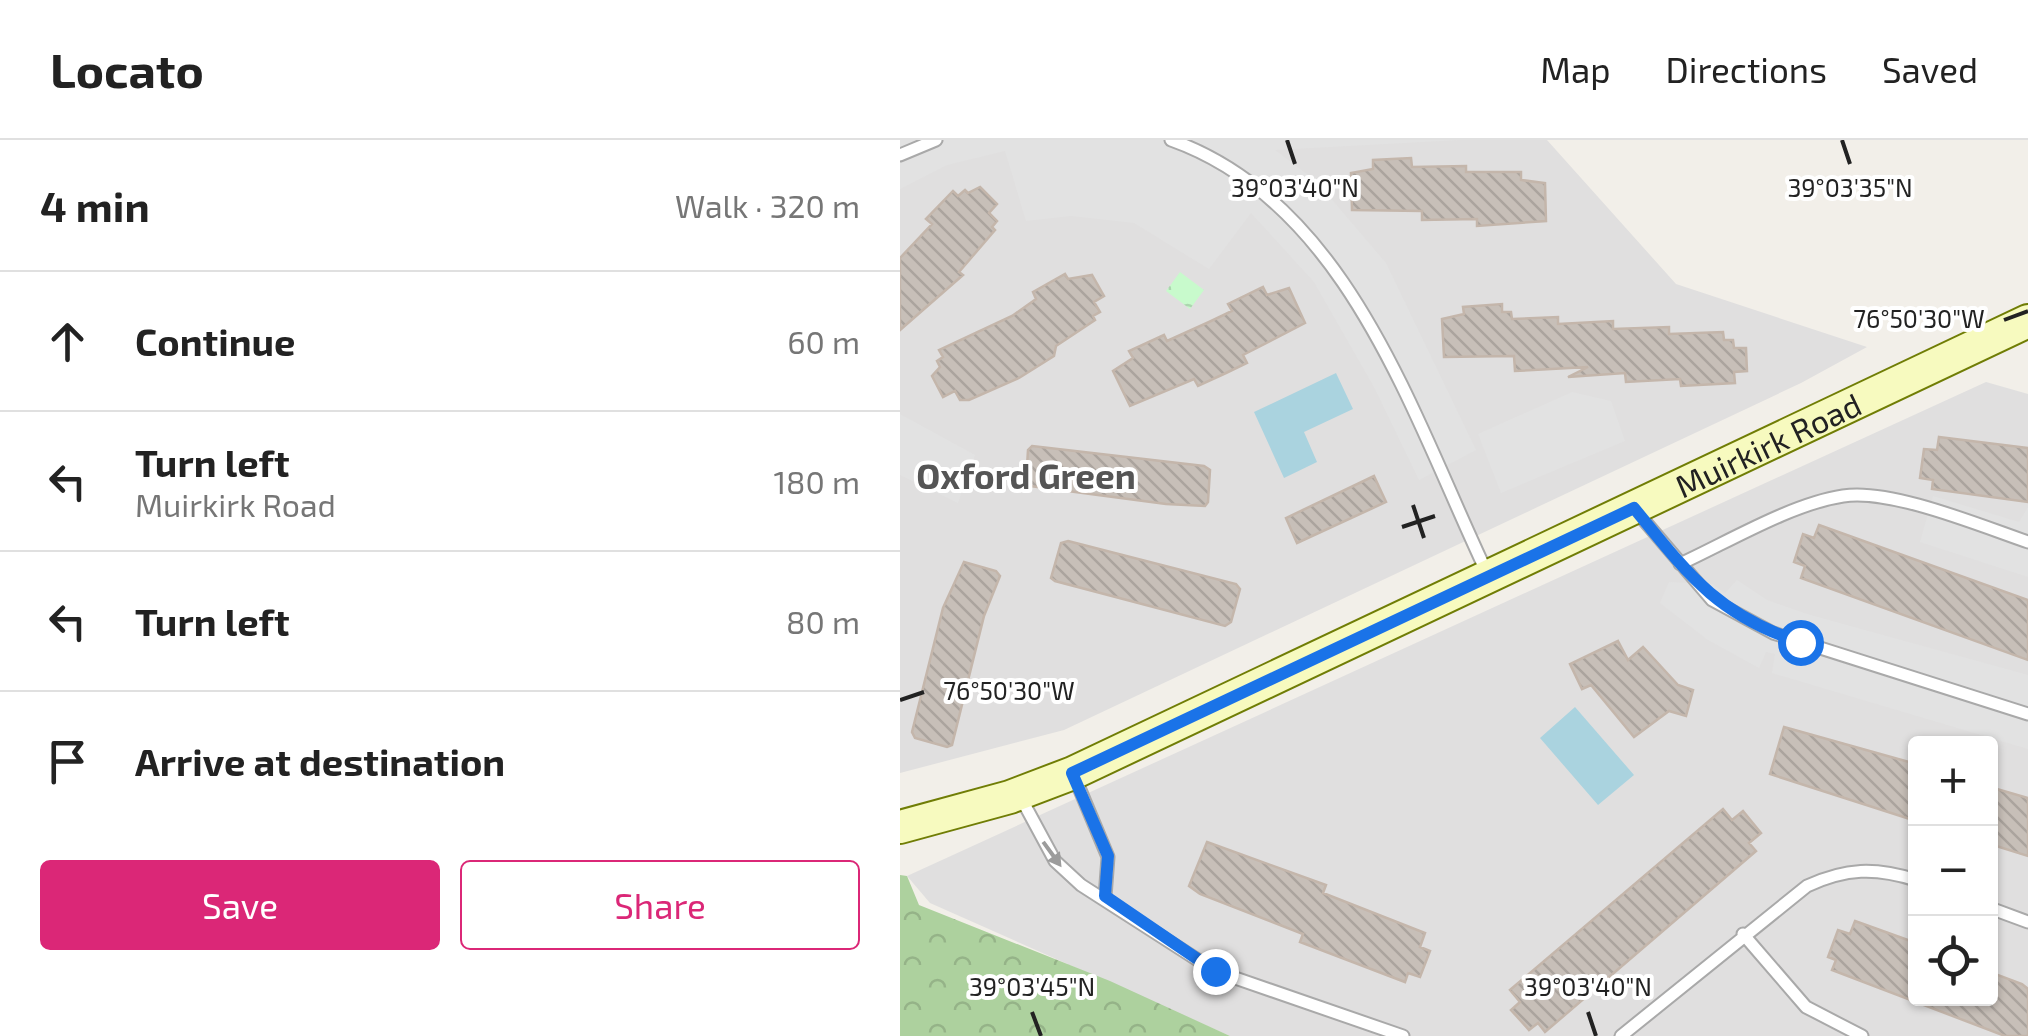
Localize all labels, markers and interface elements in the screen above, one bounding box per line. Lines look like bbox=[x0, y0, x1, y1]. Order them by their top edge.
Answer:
text: Locato bbox=[50, 40, 204, 98]
text: Map bbox=[1540, 48, 1611, 90]
text: Directions bbox=[1666, 48, 1827, 90]
text: Saved bbox=[1882, 48, 1978, 90]
text: 39°03'40"N bbox=[1231, 172, 1359, 202]
text: 39°03'35"N bbox=[1787, 172, 1913, 202]
text: 4 min bbox=[40, 180, 150, 230]
text: Walk · 320 m bbox=[675, 186, 860, 224]
text: 76°50'30"W bbox=[1853, 303, 1985, 333]
icon: ahead bbox=[40, 314, 95, 369]
text: Continue bbox=[135, 318, 295, 364]
text: 60 m bbox=[787, 322, 860, 360]
street label: Muirkirk Road bbox=[1669, 384, 1867, 504]
text: Turn left bbox=[135, 439, 290, 485]
icon: left bbox=[40, 454, 95, 509]
district label: Oxford Green bbox=[916, 454, 1136, 496]
text: 180 m bbox=[773, 462, 860, 500]
text: Muirkirk Road bbox=[135, 485, 336, 523]
icon: left bbox=[40, 594, 95, 649]
text: Turn left bbox=[135, 598, 290, 644]
text: 80 m bbox=[786, 602, 860, 640]
route start bbox=[1778, 620, 1824, 666]
text: 76°50'30"W bbox=[943, 675, 1075, 705]
icon: arrive bbox=[40, 734, 95, 789]
map controls bbox=[1908, 736, 1998, 1006]
button: + bbox=[1908, 736, 1998, 826]
text: Arrive at destination bbox=[135, 738, 505, 784]
button: − bbox=[1908, 826, 1998, 916]
one-way arrow bbox=[1042, 841, 1061, 867]
button: Save bbox=[40, 860, 440, 950]
button: Share bbox=[460, 860, 860, 950]
button: locate bbox=[1908, 916, 1998, 1006]
route end bbox=[1193, 949, 1239, 995]
text: 39°03'45"N bbox=[969, 971, 1095, 1001]
text: 39°03'40"N bbox=[1524, 971, 1652, 1001]

